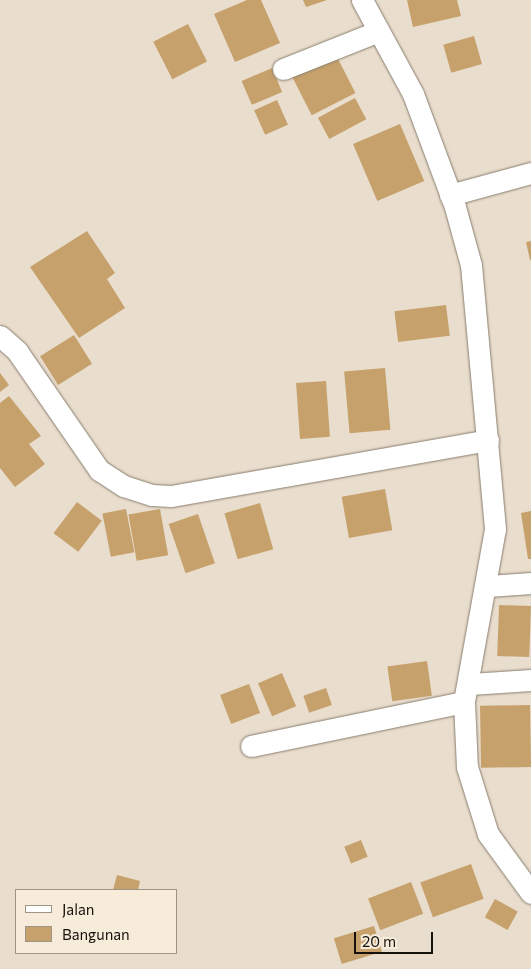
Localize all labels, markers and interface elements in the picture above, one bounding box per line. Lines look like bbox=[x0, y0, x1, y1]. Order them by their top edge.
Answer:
legend bbox=[15, 889, 178, 954]
text: Jalan bbox=[62, 900, 94, 918]
scale bar bbox=[356, 922, 435, 954]
text: Bangunan bbox=[62, 925, 130, 943]
text: 20 m bbox=[362, 932, 396, 950]

